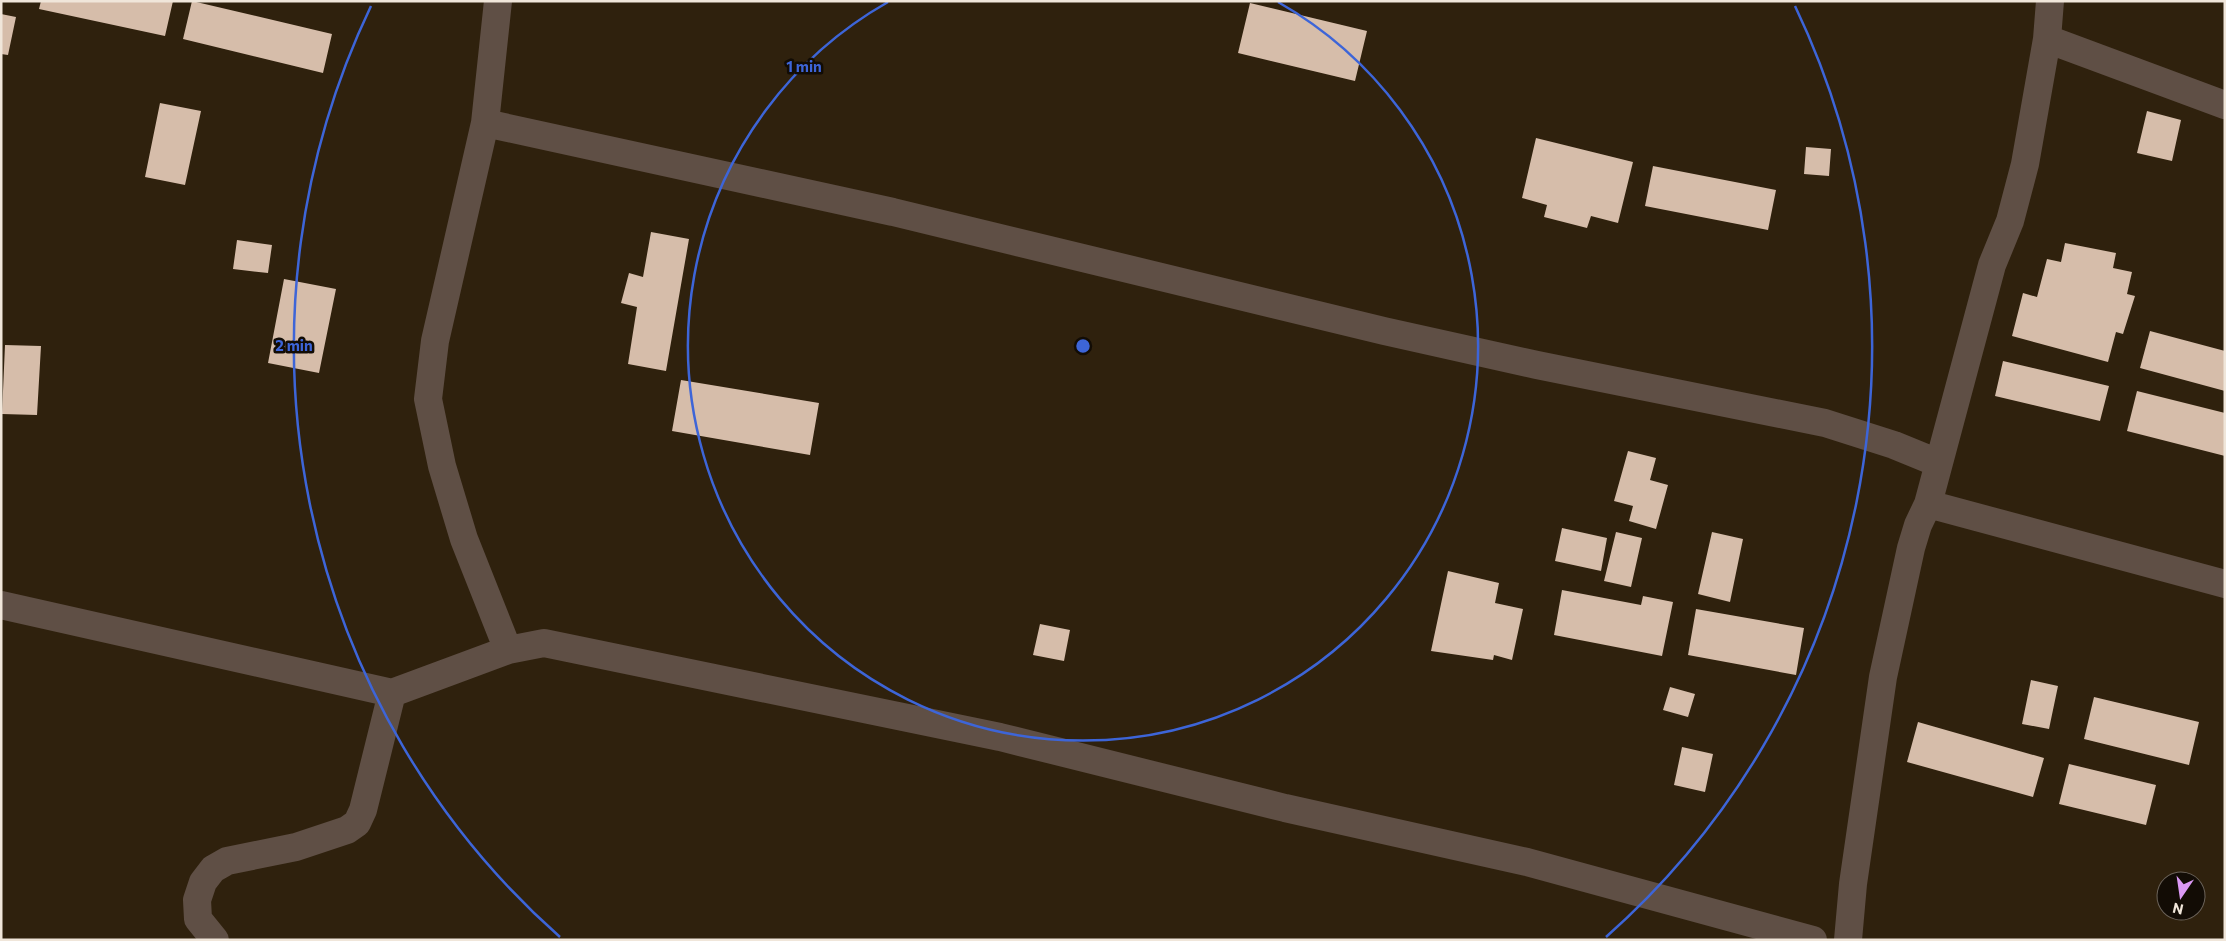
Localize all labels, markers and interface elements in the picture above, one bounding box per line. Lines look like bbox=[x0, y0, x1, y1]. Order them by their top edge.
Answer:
text: 1 min bbox=[786, 57, 822, 75]
text: 2 min bbox=[275, 336, 313, 354]
centre of rings bbox=[1074, 337, 1092, 355]
north arrow bbox=[2156, 871, 2206, 921]
text: N bbox=[2171, 900, 2185, 919]

